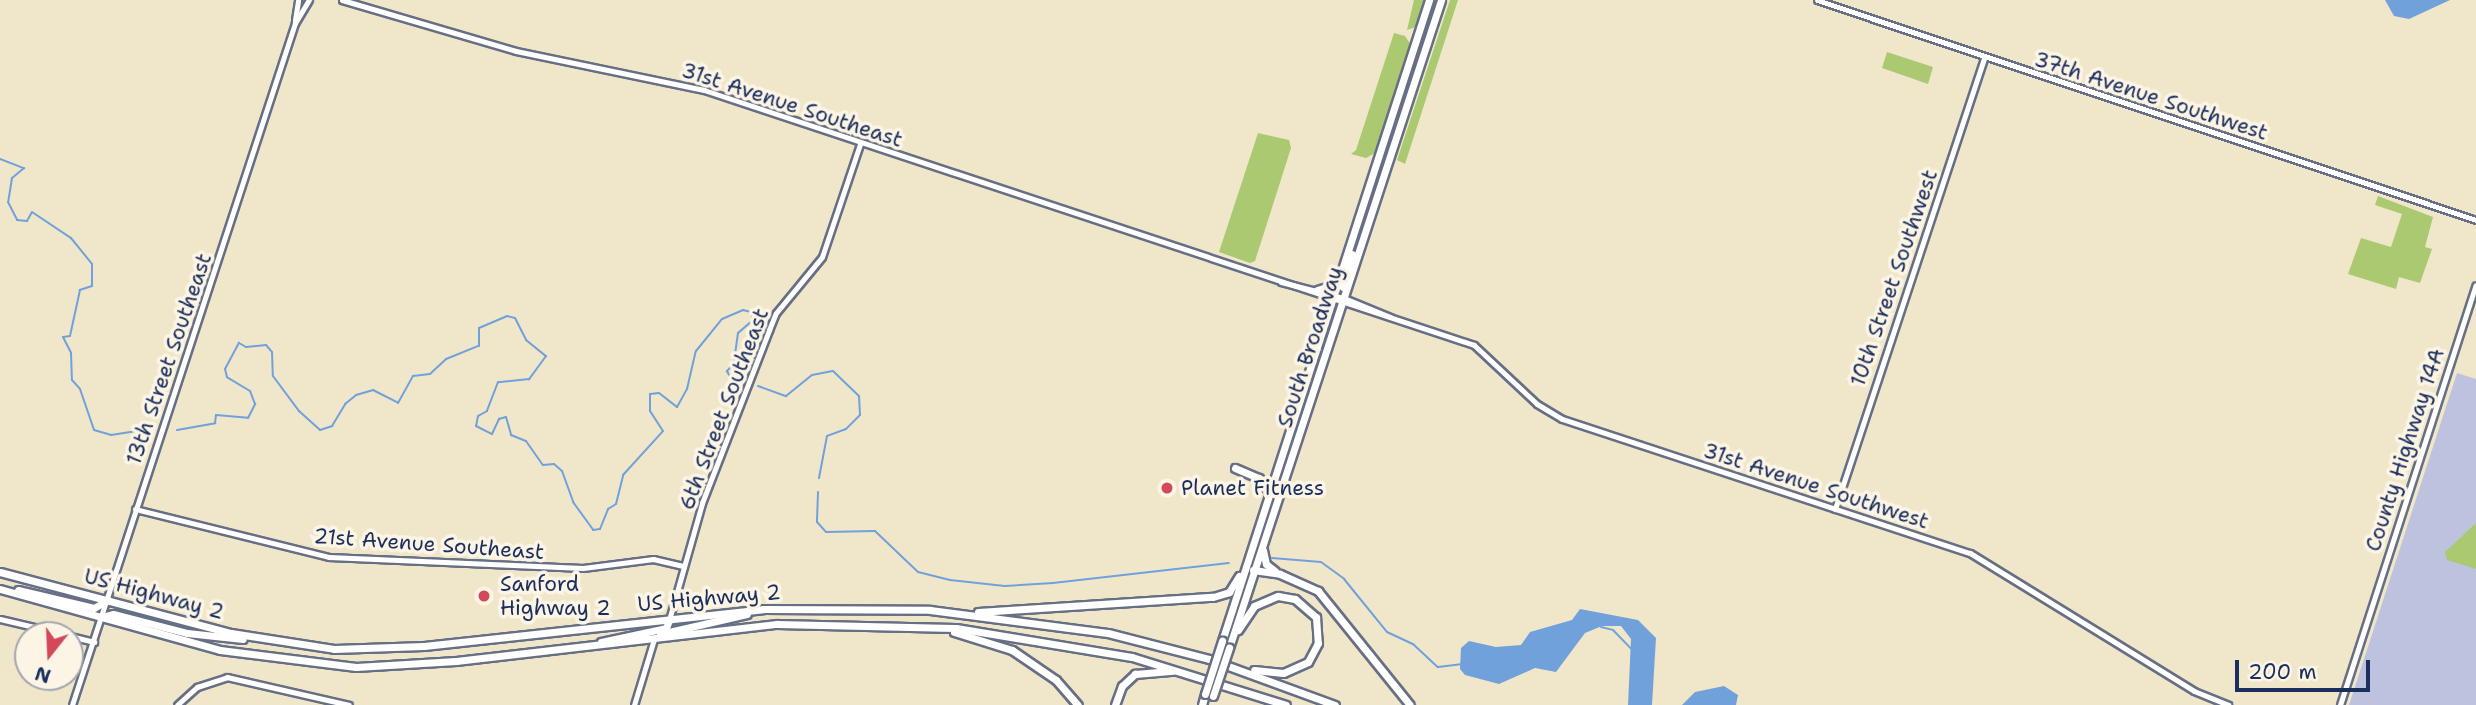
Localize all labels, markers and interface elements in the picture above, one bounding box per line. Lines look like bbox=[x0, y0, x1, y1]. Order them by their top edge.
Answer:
street label: 37th Avenue Southwest bbox=[2031, 46, 2271, 146]
street label: 31st Avenue Southeast bbox=[678, 57, 906, 153]
street label: 10th Street Southwest bbox=[1845, 166, 1943, 390]
street label: 13th Street Southeast bbox=[121, 250, 217, 468]
street label: South Broadway bbox=[1272, 263, 1348, 431]
street label: 6th Street Southeast bbox=[674, 305, 774, 513]
street label: County Highway 14A bbox=[2360, 345, 2450, 555]
street label: 31st Avenue Southwest bbox=[1700, 438, 1932, 534]
place label: Planet Fitness bbox=[1181, 475, 1324, 501]
marker: Planet Fitness bbox=[1159, 480, 1175, 496]
street label: 21st Avenue Southeast bbox=[313, 523, 545, 565]
street label: US Highway 2 bbox=[81, 563, 227, 625]
place label: Sanford Highway 2 bbox=[500, 571, 611, 621]
street label: US Highway 2 bbox=[636, 579, 782, 617]
marker: Sanford Highway 2 bbox=[474, 586, 494, 606]
north arrow bbox=[14, 621, 84, 691]
scale bar bbox=[2238, 646, 2373, 690]
text: 200 m bbox=[2248, 658, 2317, 686]
text: N bbox=[32, 660, 54, 689]

